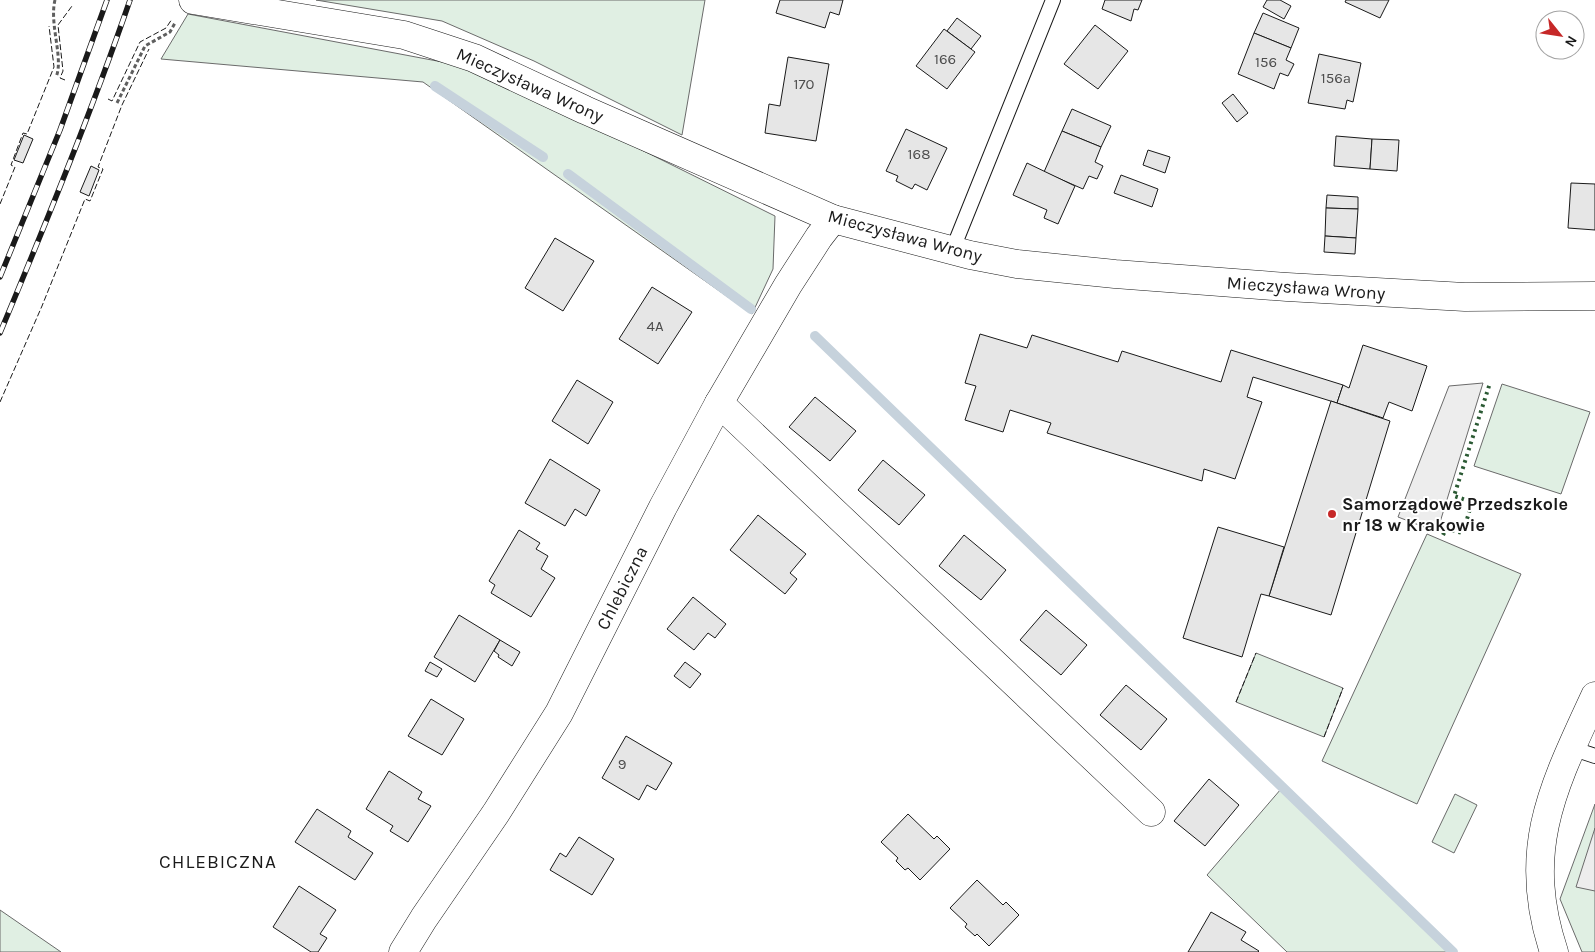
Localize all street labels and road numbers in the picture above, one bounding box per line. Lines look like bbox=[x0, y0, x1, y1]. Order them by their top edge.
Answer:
street label: Mieczysława Wrony bbox=[453, 43, 608, 128]
street label: Mieczysława Wrony bbox=[825, 205, 985, 267]
street label: Mieczysława Wrony bbox=[1226, 271, 1387, 305]
street label: Chlebiczna bbox=[592, 543, 652, 633]

